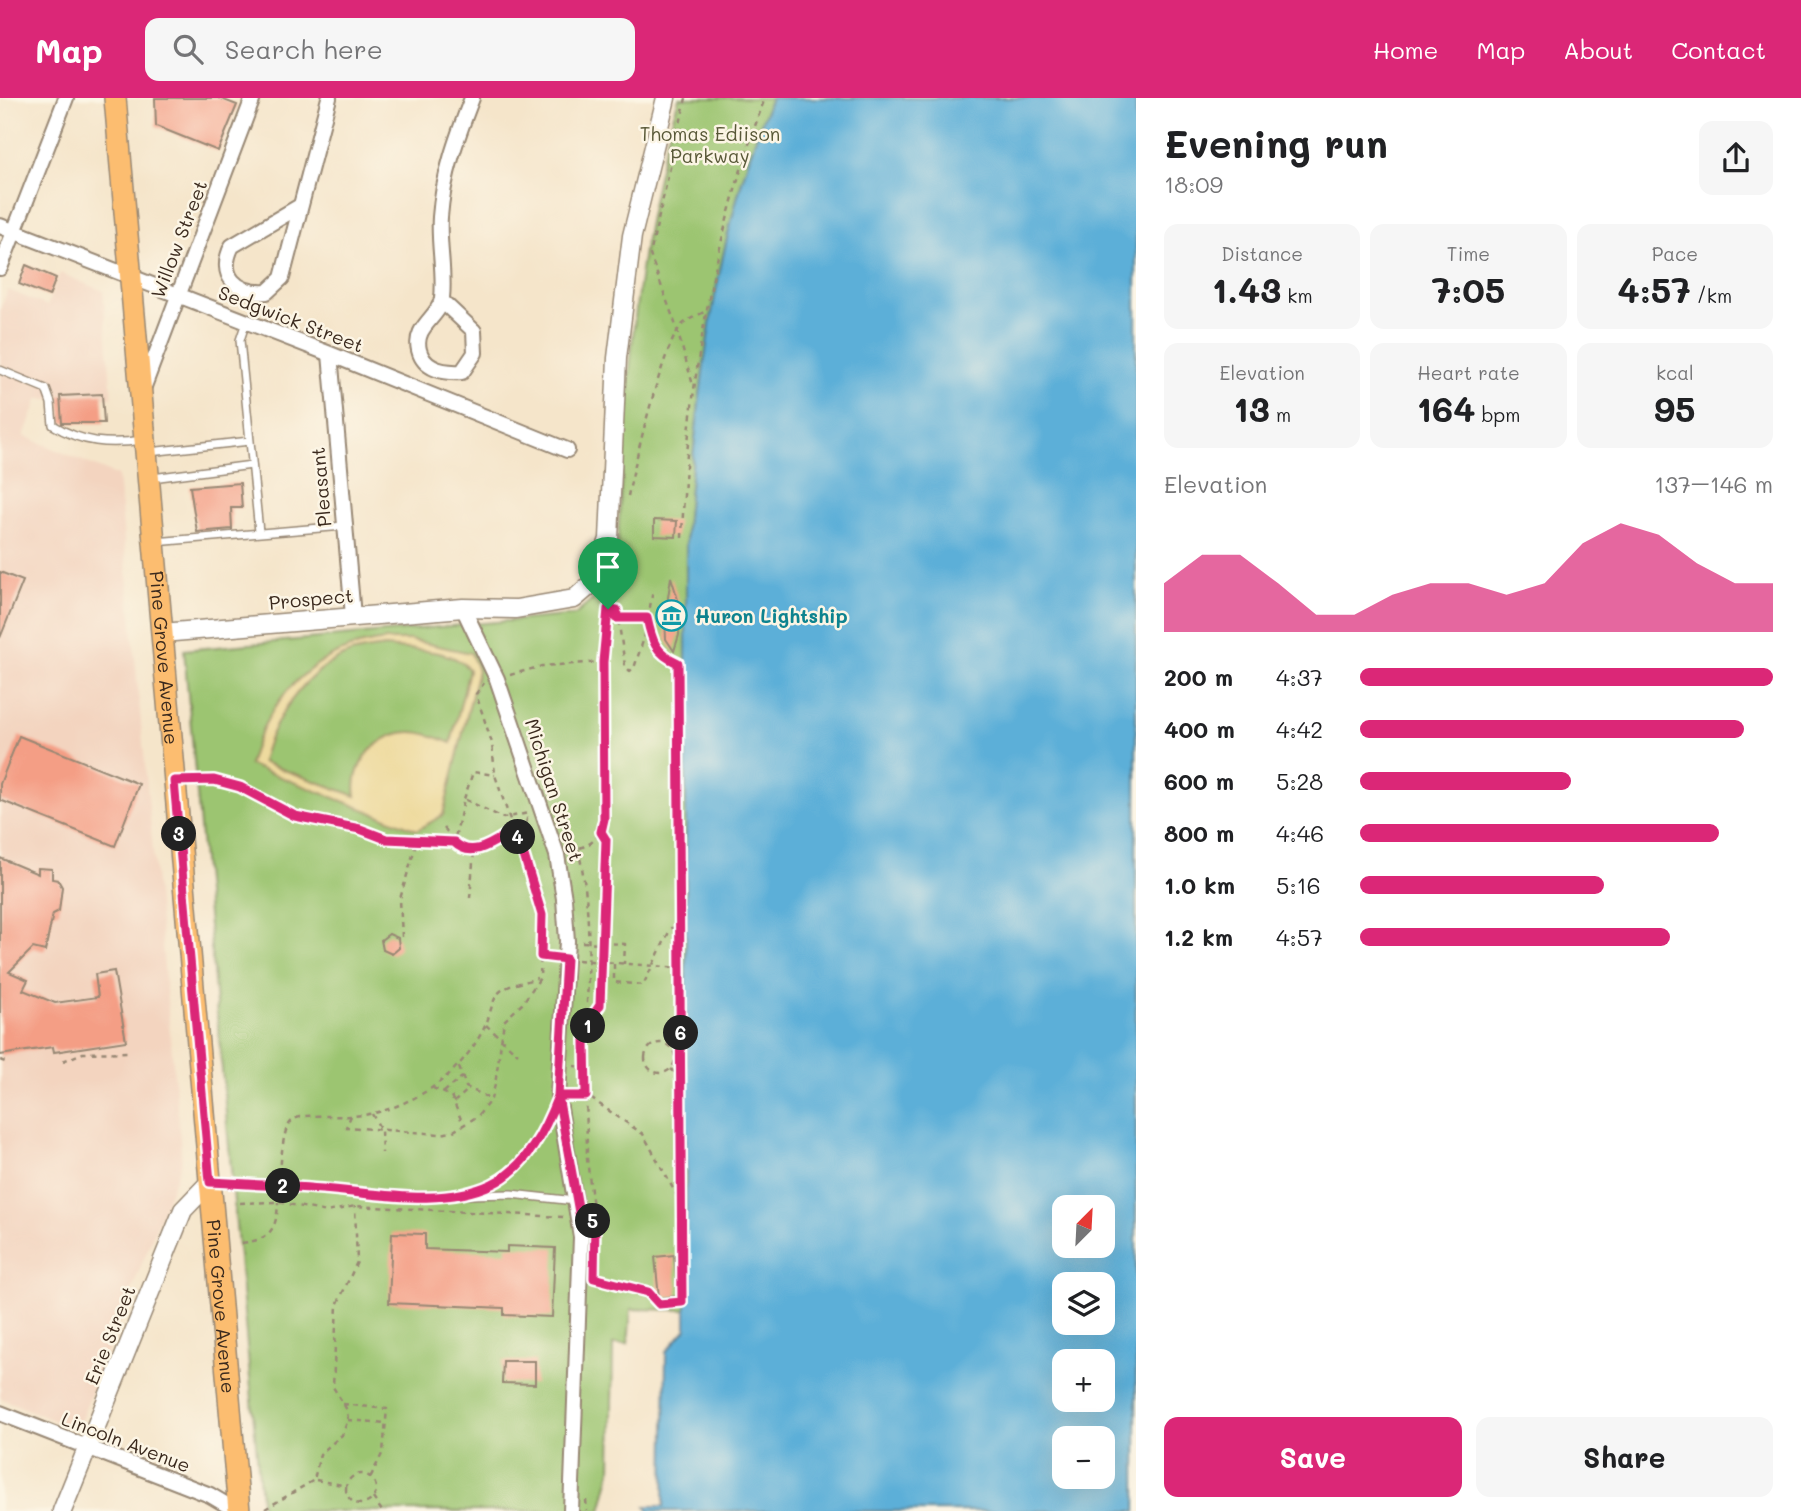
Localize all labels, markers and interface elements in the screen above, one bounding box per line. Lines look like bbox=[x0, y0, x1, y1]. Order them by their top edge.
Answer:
search box bbox=[145, 18, 635, 81]
text: Map bbox=[35, 28, 103, 71]
icon: search bbox=[169, 30, 207, 68]
text: Search here bbox=[225, 32, 383, 66]
text: Home bbox=[1373, 34, 1438, 65]
text: Map bbox=[1476, 34, 1525, 65]
text: About bbox=[1563, 34, 1633, 65]
text: Contact bbox=[1671, 34, 1766, 65]
text: Evening run bbox=[1164, 118, 1388, 168]
park label: Thomas Ediison Parkway bbox=[640, 121, 780, 168]
button: share bbox=[1699, 121, 1773, 195]
text: 18:09 bbox=[1164, 169, 1223, 199]
street label: Willow Street bbox=[145, 176, 213, 301]
text: Distance bbox=[1221, 241, 1303, 266]
text: Time bbox=[1447, 241, 1490, 266]
text: Pace bbox=[1652, 241, 1698, 266]
text: 1.43 bbox=[1212, 266, 1281, 312]
text: 7:05 bbox=[1432, 266, 1505, 312]
text: 4:57 bbox=[1618, 266, 1691, 312]
street label: Sedgwick Street bbox=[215, 279, 368, 358]
text: km bbox=[1281, 283, 1313, 308]
text: /km bbox=[1691, 283, 1732, 308]
text: Elevation bbox=[1220, 360, 1305, 385]
text: Heart rate bbox=[1417, 360, 1520, 385]
text: kcal bbox=[1656, 360, 1694, 385]
text: 13 bbox=[1233, 385, 1270, 431]
text: 164 bbox=[1417, 385, 1475, 431]
text: 95 bbox=[1654, 385, 1696, 431]
text: m bbox=[1270, 402, 1291, 427]
text: bpm bbox=[1475, 402, 1520, 427]
street label: Pleasant bbox=[305, 446, 336, 528]
text: Elevation bbox=[1164, 469, 1267, 499]
text: 137–146 m bbox=[1654, 469, 1773, 499]
pin bbox=[578, 537, 638, 609]
icon: arrive bbox=[589, 548, 627, 586]
street label: Pine Grove Avenue bbox=[145, 570, 185, 746]
street label: Prospect bbox=[268, 582, 354, 615]
museum icon: Huron Lightship bbox=[655, 599, 689, 633]
place label: Huron Lightship bbox=[695, 603, 848, 628]
text: 200 m bbox=[1164, 662, 1233, 692]
text: 4:37 bbox=[1276, 662, 1323, 692]
text: 400 m bbox=[1164, 714, 1235, 744]
text: 4:42 bbox=[1276, 714, 1323, 744]
street label: Michigan Street bbox=[520, 715, 589, 864]
text: 600 m bbox=[1164, 766, 1234, 796]
text: 5:28 bbox=[1276, 766, 1323, 796]
pin: 3 bbox=[162, 816, 196, 852]
text: 800 m bbox=[1164, 818, 1234, 848]
text: 4:46 bbox=[1276, 818, 1324, 848]
pin: 4 bbox=[500, 820, 536, 854]
text: 3 bbox=[173, 821, 184, 846]
text: 4 bbox=[511, 824, 524, 849]
text: 1.0 km bbox=[1164, 870, 1235, 900]
text: 5:16 bbox=[1276, 870, 1321, 900]
text: 1.2 km bbox=[1164, 922, 1233, 952]
text: 4:57 bbox=[1276, 922, 1323, 952]
pin: 1 bbox=[570, 1009, 606, 1044]
text: 1 bbox=[583, 1013, 592, 1038]
pin: 6 bbox=[664, 1016, 698, 1051]
text: 6 bbox=[675, 1020, 686, 1045]
pin: 2 bbox=[266, 1168, 300, 1204]
text: 2 bbox=[277, 1173, 288, 1198]
north arrow bbox=[1052, 1195, 1115, 1258]
map controls bbox=[1052, 1195, 1115, 1489]
pin: 5 bbox=[576, 1204, 610, 1238]
text: 5 bbox=[587, 1208, 598, 1233]
street label: Pine Grove Avenue bbox=[201, 1218, 242, 1394]
button: layers bbox=[1052, 1272, 1115, 1335]
street label: Erie Street bbox=[78, 1282, 141, 1388]
button: + bbox=[1052, 1349, 1115, 1412]
street label: Lincoln Avenue bbox=[58, 1406, 194, 1478]
button: Save bbox=[1164, 1417, 1462, 1497]
button: Share bbox=[1476, 1417, 1773, 1497]
button: − bbox=[1052, 1426, 1115, 1489]

